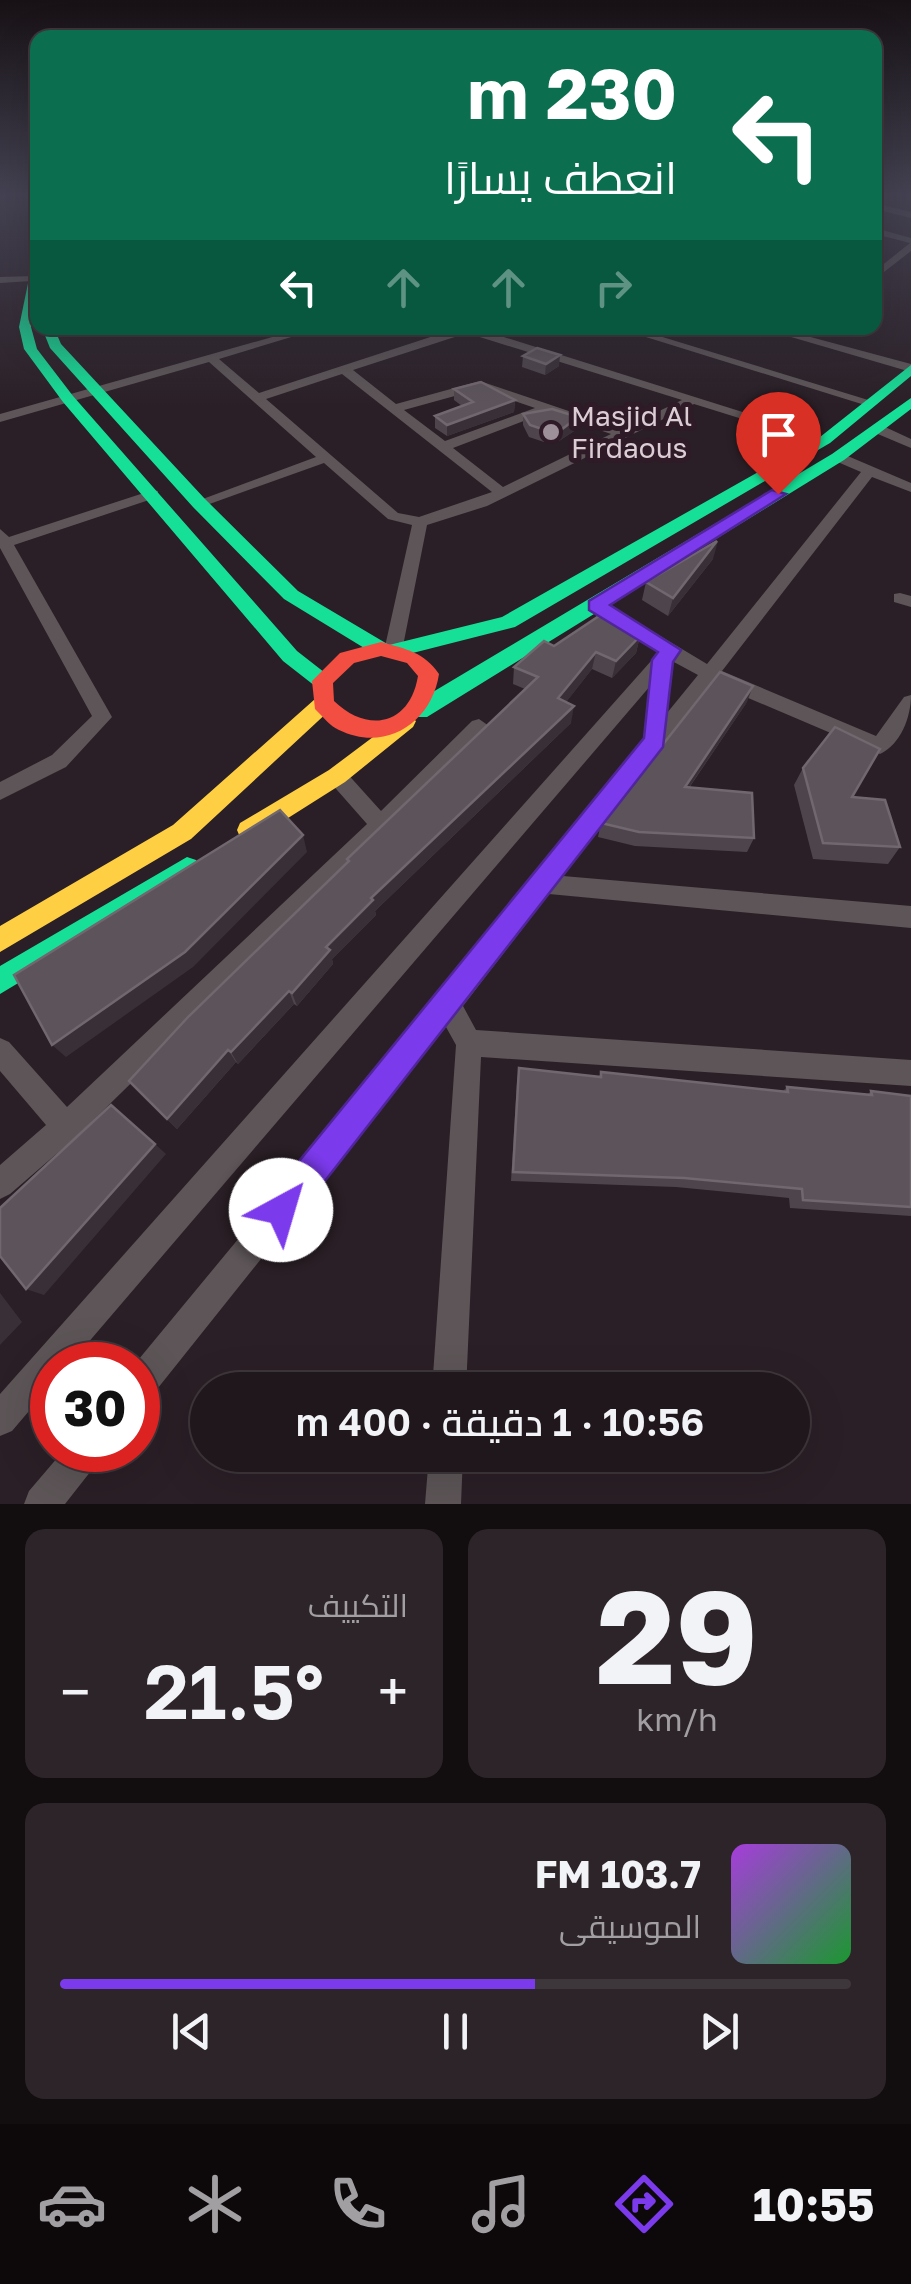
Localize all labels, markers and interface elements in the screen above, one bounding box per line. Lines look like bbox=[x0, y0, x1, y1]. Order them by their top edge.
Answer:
text: 230 m bbox=[467, 50, 677, 134]
icon: left bbox=[712, 70, 842, 200]
text: انعطف يسارًا bbox=[444, 150, 677, 204]
icon: left bbox=[271, 260, 326, 315]
icon: ahead bbox=[376, 260, 431, 315]
icon: ahead bbox=[481, 260, 536, 315]
icon: right bbox=[586, 260, 641, 315]
pin bbox=[736, 392, 821, 495]
place label: Masjid Al Firdaous bbox=[571, 399, 692, 464]
icon: arrive bbox=[751, 407, 806, 462]
marker: Masjid Al Firdaous bbox=[540, 421, 562, 443]
position arrow bbox=[229, 1158, 333, 1262]
speed limit sign: 30 bbox=[30, 1342, 160, 1472]
text: 10:56 · 1 دقيقة · 400 m bbox=[296, 1399, 704, 1444]
text: 29 bbox=[596, 1557, 758, 1713]
text: التكييف bbox=[308, 1586, 408, 1624]
text: 21.5° bbox=[144, 1645, 324, 1736]
text: − bbox=[60, 1658, 90, 1724]
text: + bbox=[378, 1658, 408, 1724]
text: km/h bbox=[636, 1700, 718, 1738]
text: 103.7 FM bbox=[535, 1851, 701, 1896]
text: الموسيقى bbox=[559, 1907, 701, 1945]
icon: previous bbox=[164, 2004, 219, 2059]
icon: pause bbox=[428, 2004, 483, 2059]
icon: next bbox=[692, 2004, 747, 2059]
icon: car bbox=[37, 2169, 107, 2239]
icon: climate bbox=[180, 2169, 250, 2239]
icon: phone bbox=[323, 2169, 393, 2239]
icon: music bbox=[466, 2169, 536, 2239]
icon: directions bbox=[609, 2169, 679, 2239]
text: 10:55 bbox=[753, 2177, 874, 2231]

